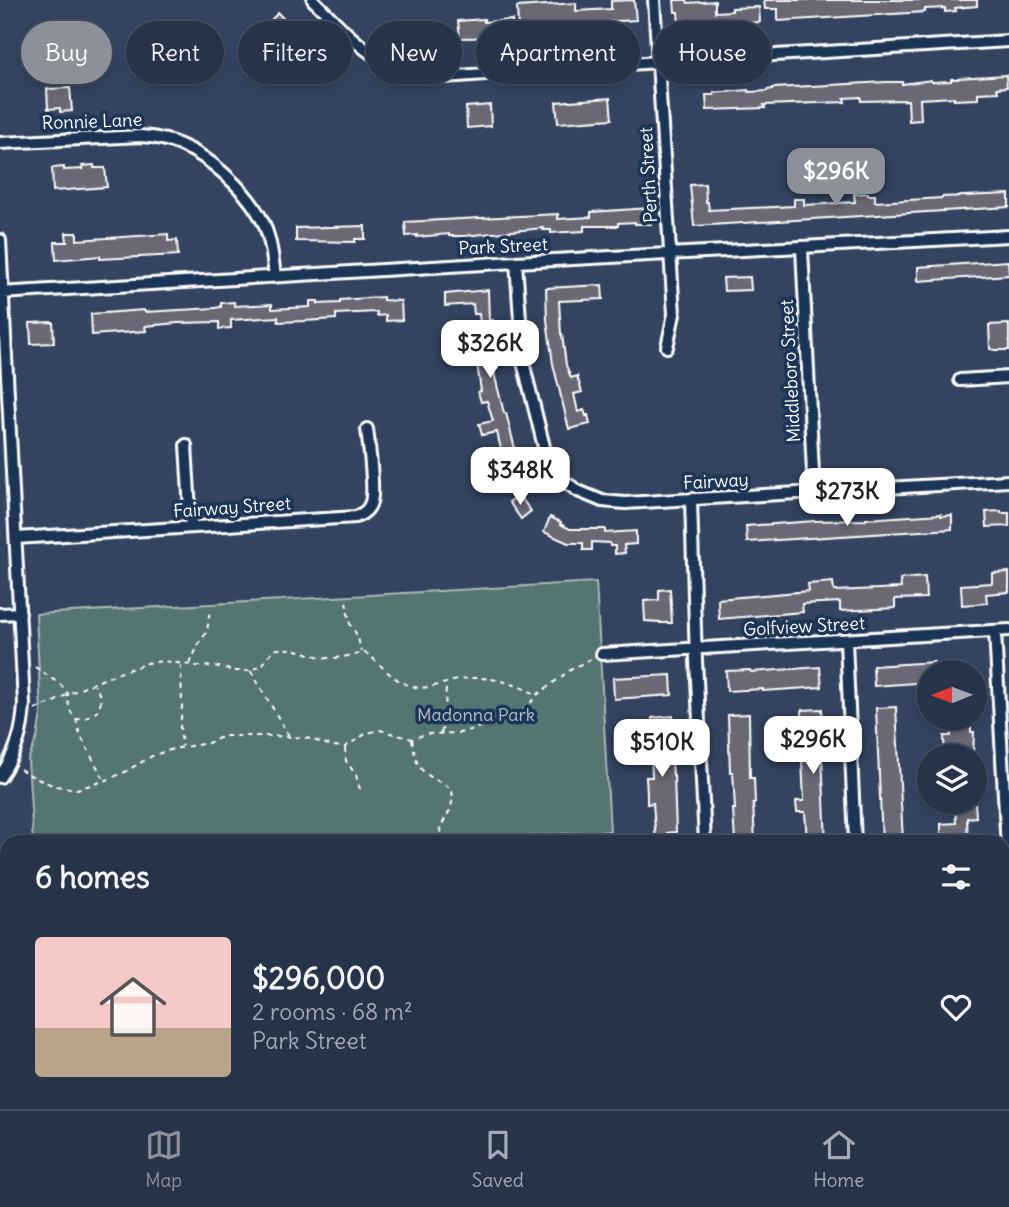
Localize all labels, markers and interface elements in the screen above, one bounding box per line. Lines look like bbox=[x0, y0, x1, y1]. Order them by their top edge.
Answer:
chip: Buy bbox=[21, 21, 112, 84]
chip: Rent bbox=[126, 21, 224, 84]
chip: Filters bbox=[238, 21, 352, 84]
chip: New bbox=[366, 21, 462, 84]
chip: Apartment bbox=[476, 21, 640, 84]
chip: House bbox=[654, 21, 771, 84]
street label: Ronnie Lane bbox=[41, 108, 143, 134]
street label: Perth Street bbox=[634, 126, 662, 224]
pin: $296K bbox=[787, 148, 885, 208]
text: $296K bbox=[803, 156, 869, 185]
street label: Park Street bbox=[458, 232, 548, 260]
street label: Middleboro Street bbox=[775, 299, 805, 443]
pin: $326K bbox=[441, 320, 539, 380]
text: $326K bbox=[457, 328, 523, 357]
pin: $348K bbox=[471, 448, 569, 507]
text: $348K bbox=[487, 455, 553, 484]
street label: Fairway bbox=[683, 468, 749, 494]
pin: $273K bbox=[798, 468, 896, 528]
text: $273K bbox=[815, 476, 879, 505]
street label: Fairway Street bbox=[172, 491, 292, 523]
street label: Golfview Street bbox=[742, 611, 866, 641]
north arrow bbox=[917, 660, 987, 730]
map controls bbox=[917, 660, 987, 814]
park label: Madonna Park bbox=[417, 703, 535, 726]
pin: $296K bbox=[764, 716, 862, 776]
pin: $510K bbox=[613, 720, 711, 779]
text: $296K bbox=[780, 724, 846, 753]
text: $510K bbox=[630, 727, 694, 756]
button: layers bbox=[917, 744, 987, 814]
text: 6 homes bbox=[35, 858, 150, 896]
icon: filters bbox=[937, 858, 975, 896]
text: $296,000 bbox=[252, 959, 385, 997]
icon: home bbox=[91, 965, 175, 1049]
icon: heart bbox=[937, 988, 975, 1026]
text: 2 rooms · 68 m² bbox=[252, 997, 413, 1026]
text: Park Street bbox=[252, 1026, 366, 1055]
tab: Map bbox=[145, 1126, 183, 1192]
tab: Saved bbox=[472, 1126, 524, 1192]
tab: Home bbox=[813, 1126, 864, 1192]

